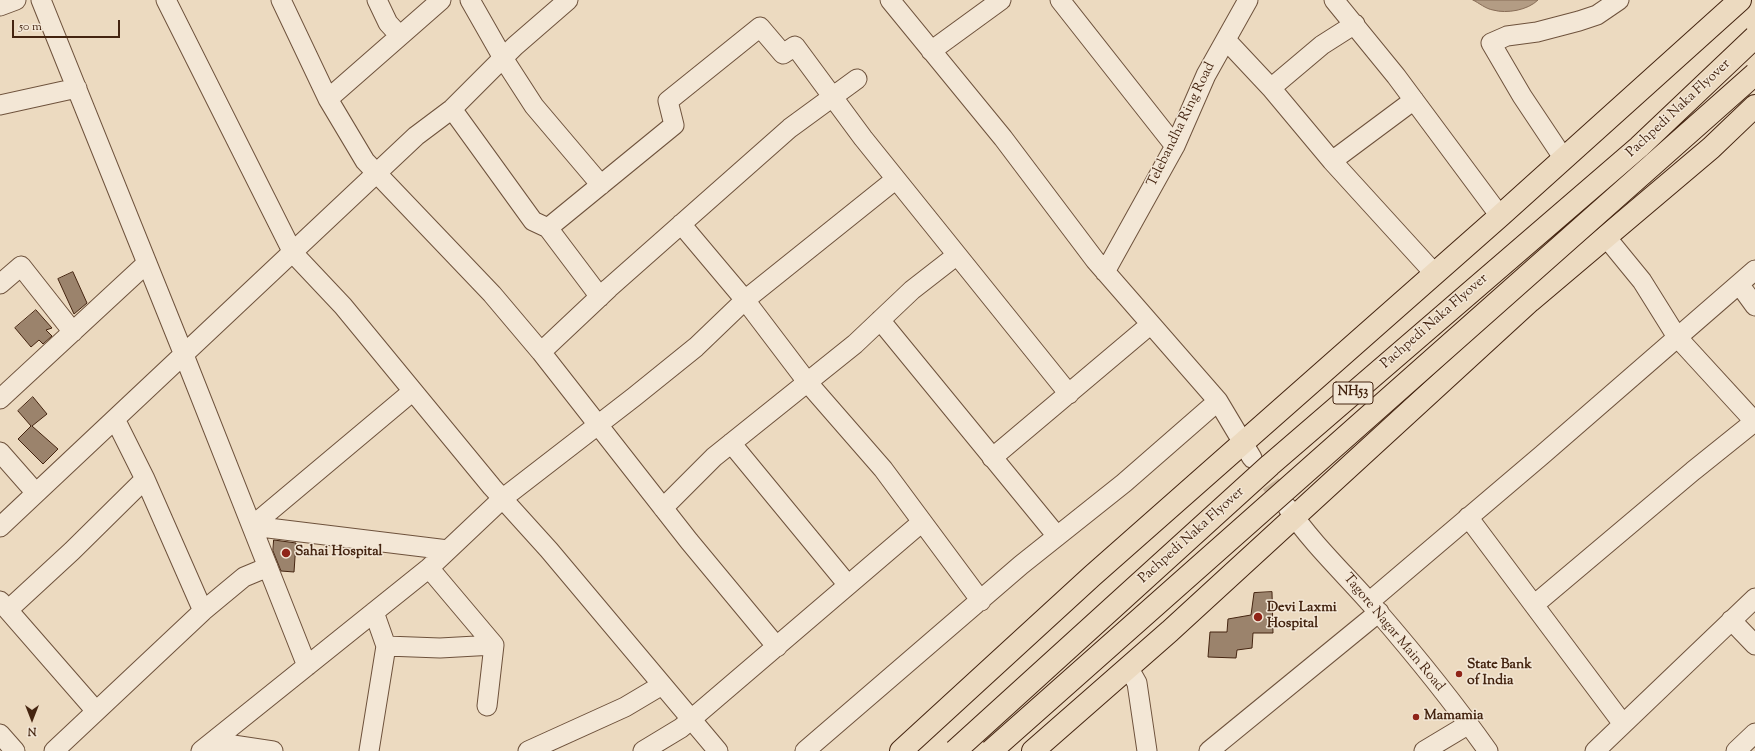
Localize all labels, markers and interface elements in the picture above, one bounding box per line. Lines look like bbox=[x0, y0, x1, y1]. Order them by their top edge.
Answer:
scale bar bbox=[14, 12, 122, 38]
text: 50 m bbox=[19, 18, 42, 36]
street label: Pachpedi Naka Flyover bbox=[1623, 56, 1735, 162]
street label: Telebandha Ring Road bbox=[1145, 60, 1219, 190]
street label: Pachpedi Naka Flyover bbox=[1378, 271, 1492, 373]
road number: NH53 bbox=[1333, 382, 1373, 404]
street label: Pachpedi Naka Flyover bbox=[1136, 484, 1248, 588]
place label: Sahai Hospital bbox=[295, 545, 382, 561]
marker: Sahai Hospital bbox=[280, 547, 292, 559]
street label: Tagore Nagar Main Road bbox=[1339, 571, 1447, 695]
place label: Devi Laxmi Hospital bbox=[1267, 601, 1337, 634]
marker: Devi Laxmi Hospital bbox=[1252, 611, 1264, 623]
place label: State Bank of India bbox=[1467, 658, 1532, 690]
marker: State Bank of India bbox=[1454, 669, 1464, 679]
north arrow bbox=[12, 699, 52, 739]
place label: Mamamia bbox=[1424, 709, 1483, 725]
marker: Mamamia bbox=[1411, 712, 1421, 722]
text: N bbox=[28, 723, 36, 739]

